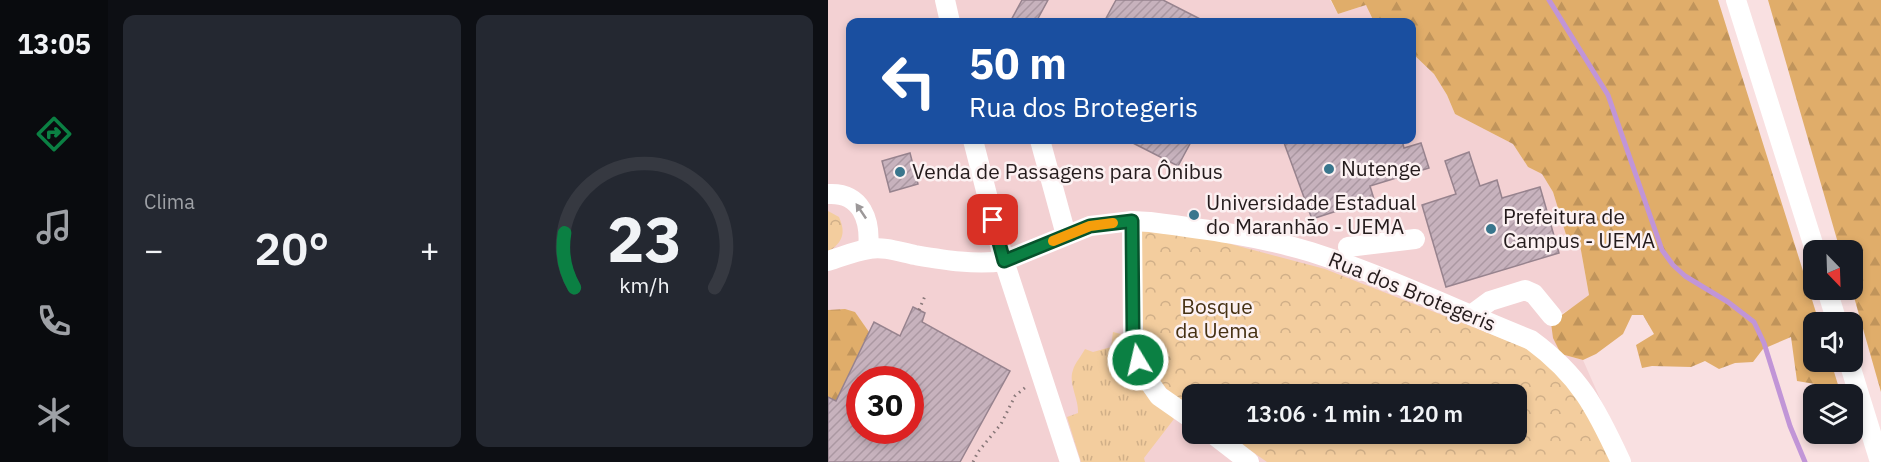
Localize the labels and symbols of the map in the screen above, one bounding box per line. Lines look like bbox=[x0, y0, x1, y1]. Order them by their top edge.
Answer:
place label: Nutenge bbox=[1341, 154, 1421, 182]
place label: Venda de Passagens para Ônibus bbox=[912, 157, 1223, 185]
marker: Nutenge bbox=[1322, 162, 1336, 176]
marker: Venda de Passagens para Ônibus bbox=[893, 165, 907, 179]
place label: Universidade Estadual do Maranhão - UEMA bbox=[1206, 188, 1417, 240]
pin bbox=[967, 194, 1018, 245]
place label: Prefeitura de Campus - UEMA bbox=[1503, 202, 1655, 254]
one-way arrow bbox=[855, 203, 867, 219]
marker: Universidade Estadual do Maranhão - UEMA bbox=[1187, 208, 1201, 222]
marker: Prefeitura de Campus - UEMA bbox=[1484, 222, 1498, 236]
north arrow bbox=[1803, 240, 1863, 300]
street label: Rua dos Brotegeris bbox=[1325, 245, 1500, 337]
park label: Bosque da Uema bbox=[1175, 292, 1259, 344]
position arrow bbox=[1106, 328, 1170, 392]
speed limit sign: 30 bbox=[846, 366, 924, 444]

